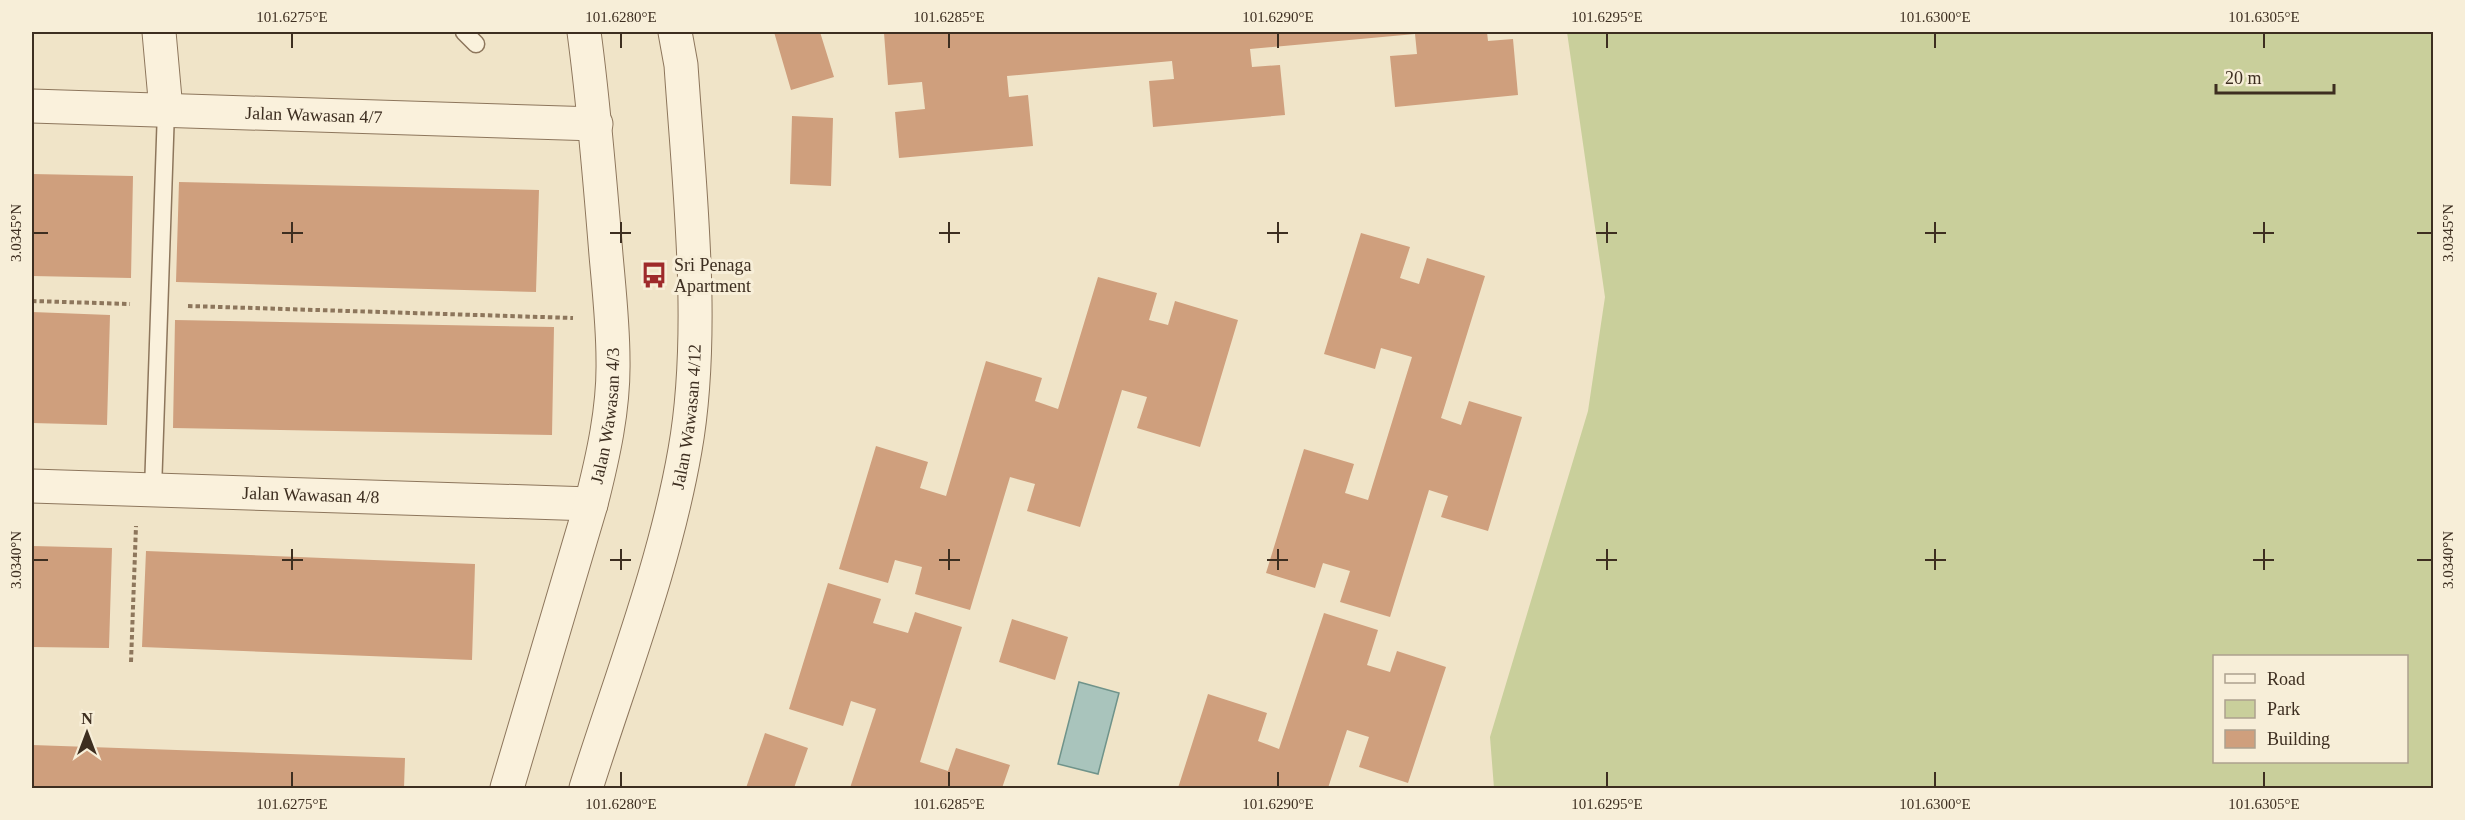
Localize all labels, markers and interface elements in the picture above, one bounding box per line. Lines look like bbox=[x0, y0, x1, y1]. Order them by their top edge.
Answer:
text: 101.6275°E bbox=[256, 9, 328, 25]
text: 101.6280°E bbox=[585, 9, 657, 25]
text: 101.6285°E bbox=[913, 9, 985, 25]
text: 101.6290°E bbox=[1242, 9, 1314, 25]
text: 101.6295°E bbox=[1571, 9, 1643, 25]
text: 101.6300°E bbox=[1899, 9, 1971, 25]
text: 101.6305°E bbox=[2228, 9, 2300, 25]
scale bar bbox=[2216, 57, 2334, 95]
text: 20 m bbox=[2225, 68, 2262, 88]
street label: Jalan Wawasan 4/7 bbox=[245, 103, 383, 127]
text: 3.0345°N bbox=[8, 204, 24, 262]
text: 3.0345°N bbox=[2440, 204, 2456, 262]
place label: Sri Penaga Apartment bbox=[674, 255, 751, 296]
bus stop icon: Sri Penaga Apartment bbox=[639, 260, 669, 290]
street label: Jalan Wawasan 4/12 bbox=[668, 344, 705, 491]
street label: Jalan Wawasan 4/3 bbox=[586, 347, 623, 486]
street label: Jalan Wawasan 4/8 bbox=[242, 483, 380, 507]
text: 3.0340°N bbox=[8, 531, 24, 589]
text: 3.0340°N bbox=[2440, 531, 2456, 589]
legend bbox=[2213, 655, 2408, 763]
text: Road bbox=[2267, 669, 2305, 689]
text: Park bbox=[2267, 699, 2300, 719]
north arrow bbox=[57, 703, 117, 763]
text: N bbox=[81, 710, 93, 727]
text: Building bbox=[2267, 729, 2330, 749]
text: 101.6275°E bbox=[256, 796, 328, 812]
text: 101.6280°E bbox=[585, 796, 657, 812]
text: 101.6285°E bbox=[913, 796, 985, 812]
text: 101.6290°E bbox=[1242, 796, 1314, 812]
text: 101.6295°E bbox=[1571, 796, 1643, 812]
text: 101.6300°E bbox=[1899, 796, 1971, 812]
text: 101.6305°E bbox=[2228, 796, 2300, 812]

